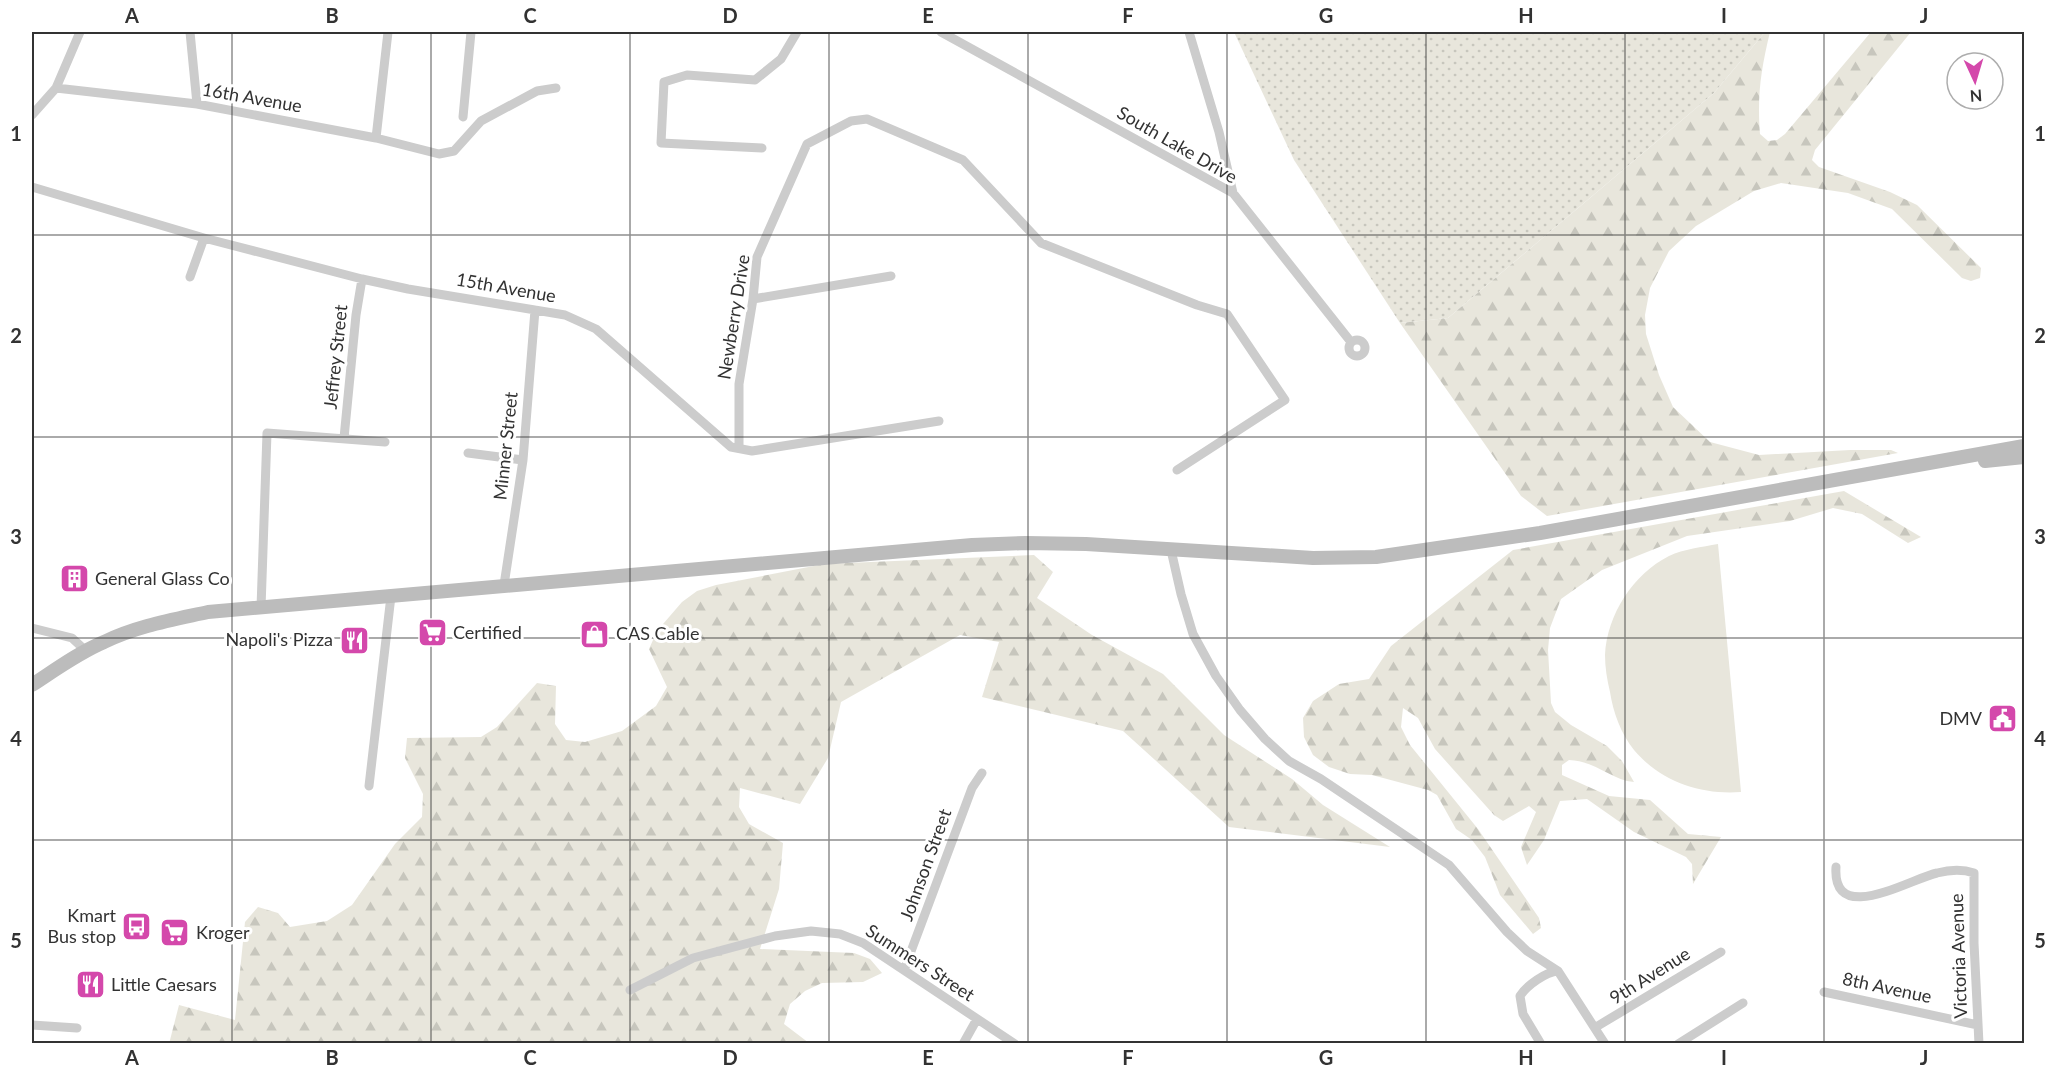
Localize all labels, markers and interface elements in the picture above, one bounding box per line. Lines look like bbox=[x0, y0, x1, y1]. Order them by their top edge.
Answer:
text: A bbox=[124, 3, 139, 27]
text: B bbox=[325, 3, 339, 27]
text: C bbox=[523, 3, 537, 27]
text: D bbox=[722, 3, 738, 27]
text: E bbox=[922, 3, 934, 27]
text: F bbox=[1122, 3, 1134, 27]
text: G bbox=[1319, 3, 1333, 27]
text: H bbox=[1518, 3, 1534, 27]
text: I bbox=[1721, 3, 1727, 27]
text: J bbox=[1920, 3, 1928, 27]
north arrow bbox=[1945, 51, 2005, 111]
street label: 16th Avenue bbox=[201, 77, 304, 117]
text: N bbox=[1969, 87, 1983, 106]
street label: South Lake Drive bbox=[1114, 101, 1241, 187]
text: 1 bbox=[10, 121, 22, 145]
text: 1 bbox=[2034, 121, 2046, 145]
street label: Newberry Drive bbox=[712, 253, 754, 381]
street label: 15th Avenue bbox=[455, 267, 558, 307]
street label: Jeffrey Street bbox=[319, 303, 351, 410]
text: 2 bbox=[10, 323, 22, 347]
text: 2 bbox=[2034, 323, 2046, 347]
street label: Minner Street bbox=[488, 390, 522, 501]
text: 3 bbox=[10, 524, 22, 548]
text: 3 bbox=[2034, 524, 2046, 548]
building icon: General Glass Co bbox=[58, 563, 90, 595]
place label: General Glass Co bbox=[95, 567, 230, 589]
supermarket icon: Certified bbox=[416, 617, 448, 649]
shop icon: CAS Cable bbox=[579, 618, 611, 650]
place label: Certified bbox=[453, 621, 522, 643]
place label: CAS Cable bbox=[616, 622, 699, 644]
restaurant icon: Napoli's Pizza bbox=[338, 624, 370, 656]
place label: Napoli's Pizza bbox=[226, 628, 333, 650]
public building icon: DMV bbox=[1987, 703, 2019, 735]
place label: DMV bbox=[1939, 707, 1983, 729]
text: 4 bbox=[10, 726, 22, 750]
text: 4 bbox=[2034, 726, 2046, 750]
street label: Johnson Street bbox=[895, 805, 956, 924]
street label: Victoria Avenue bbox=[1945, 893, 1971, 1019]
place label: Kmart Bus stop bbox=[48, 904, 117, 947]
bus stop icon: Kmart Bus stop bbox=[121, 910, 153, 942]
supermarket icon: Kroger bbox=[159, 917, 191, 949]
street label: Summers Street bbox=[862, 919, 979, 1006]
place label: Kroger bbox=[196, 921, 250, 943]
text: 5 bbox=[10, 928, 22, 952]
text: 5 bbox=[2034, 928, 2046, 952]
street label: 9th Avenue bbox=[1605, 942, 1694, 1008]
street label: 8th Avenue bbox=[1841, 967, 1934, 1007]
restaurant icon: Little Caesars bbox=[74, 969, 106, 1001]
place label: Little Caesars bbox=[111, 973, 217, 995]
text: A bbox=[124, 1045, 139, 1069]
text: B bbox=[325, 1045, 339, 1069]
text: C bbox=[523, 1045, 537, 1069]
text: D bbox=[722, 1045, 738, 1069]
text: E bbox=[922, 1045, 934, 1069]
text: F bbox=[1122, 1045, 1134, 1069]
text: G bbox=[1319, 1045, 1333, 1069]
text: H bbox=[1518, 1045, 1534, 1069]
text: I bbox=[1721, 1045, 1727, 1069]
text: J bbox=[1920, 1045, 1928, 1069]

